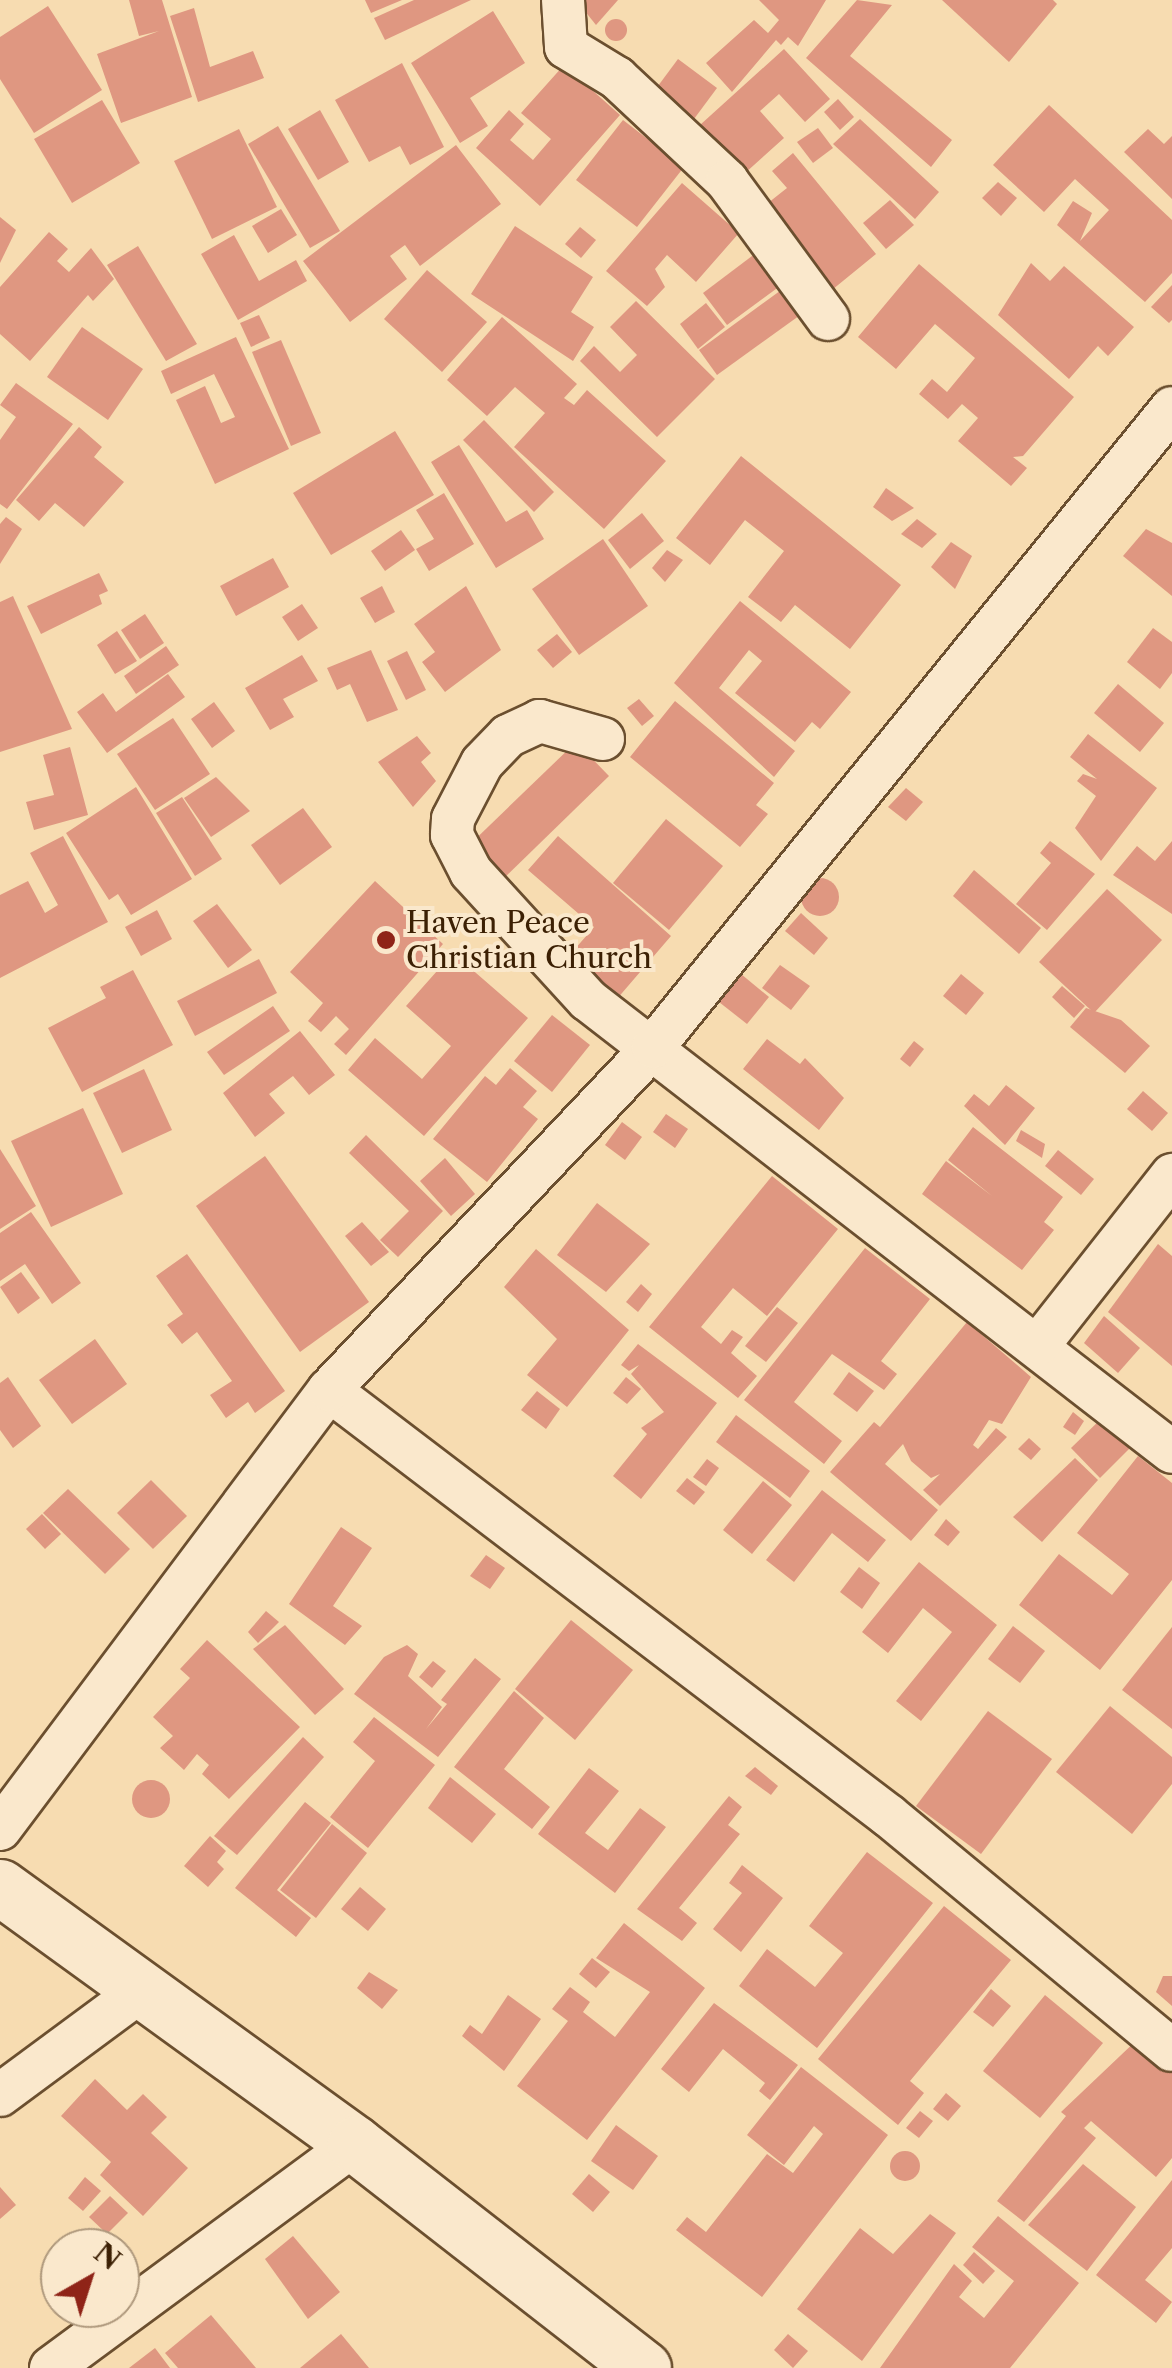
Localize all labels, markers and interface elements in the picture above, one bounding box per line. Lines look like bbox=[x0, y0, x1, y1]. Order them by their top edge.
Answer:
place label: Haven Peace Christian Church bbox=[406, 905, 652, 976]
marker: Haven Peace Christian Church bbox=[375, 929, 397, 951]
north arrow bbox=[40, 2228, 140, 2328]
text: N bbox=[87, 2235, 128, 2277]

